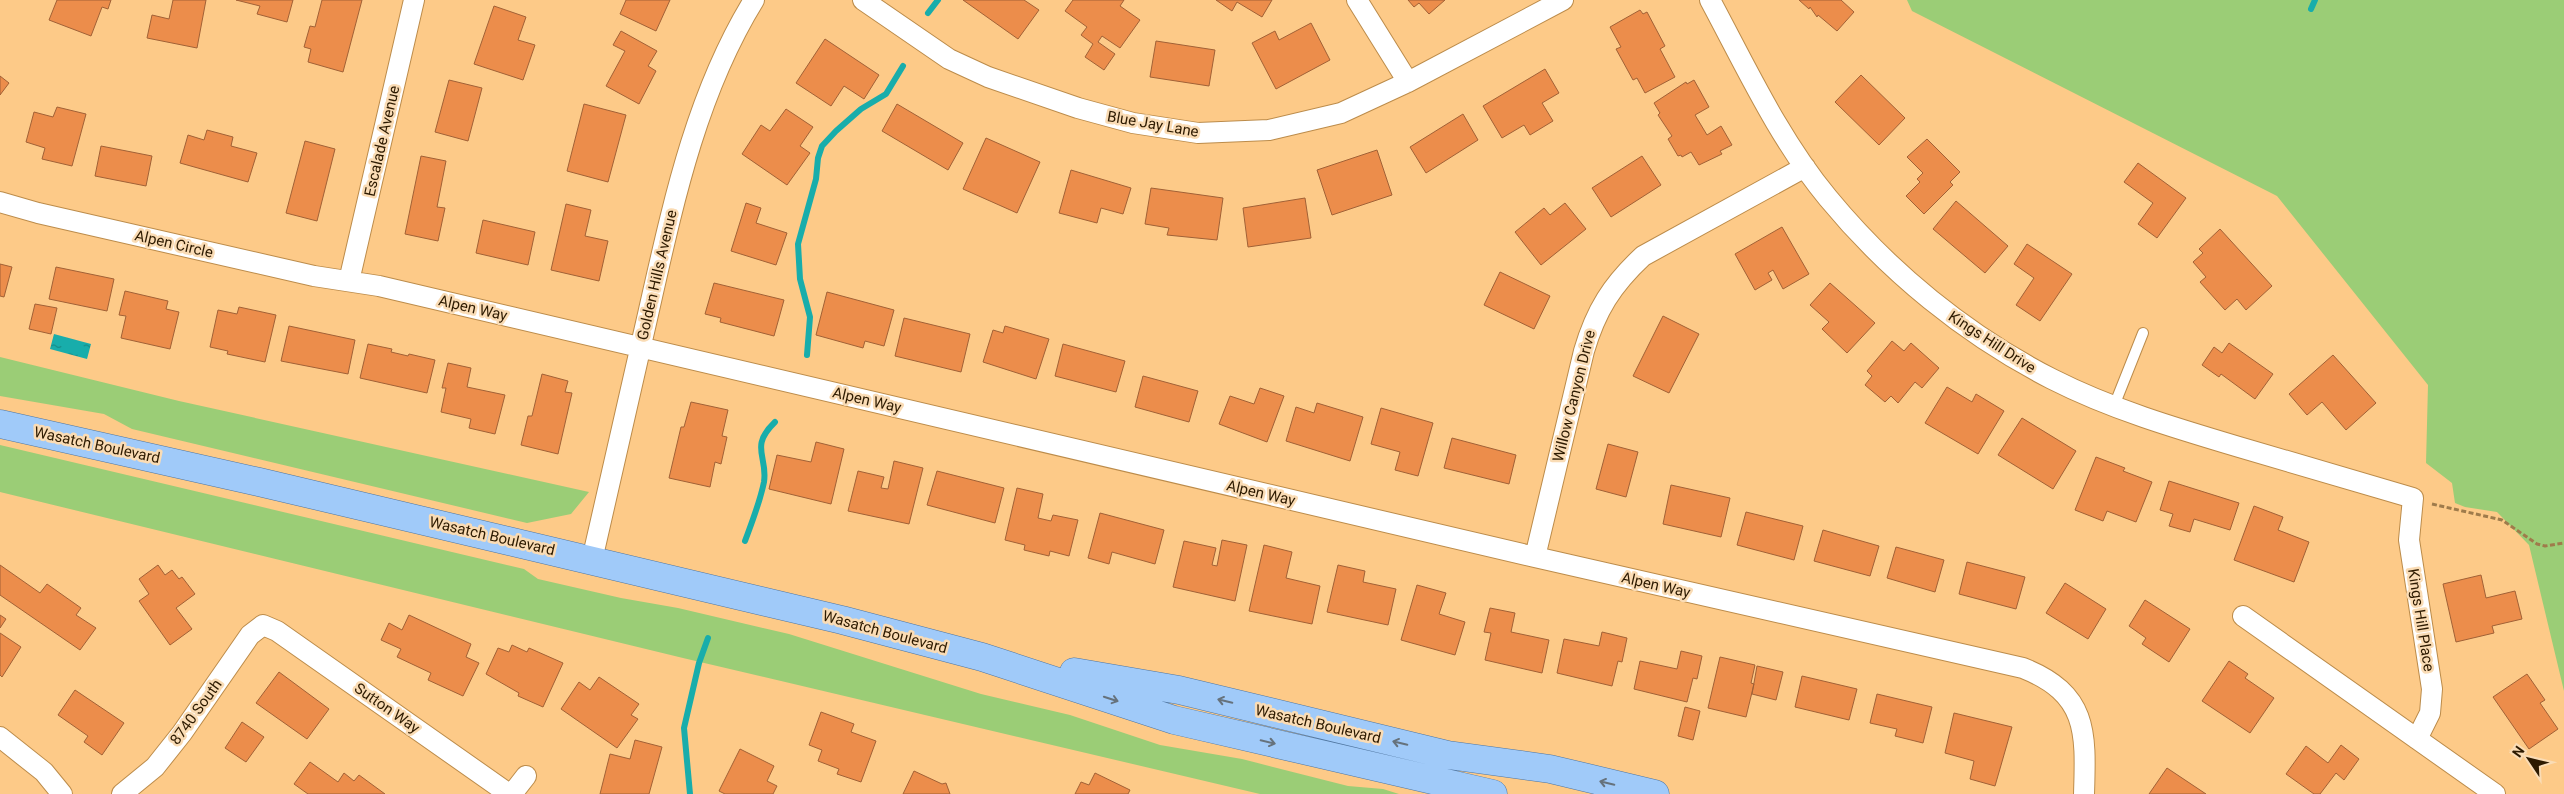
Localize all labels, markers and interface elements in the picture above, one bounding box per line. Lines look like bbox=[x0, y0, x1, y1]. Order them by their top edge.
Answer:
street label: Escalade Avenue bbox=[360, 84, 404, 198]
street label: Blue Jay Lane bbox=[1106, 107, 1200, 141]
street label: Golden Hills Avenue bbox=[633, 208, 681, 342]
street label: Alpen Circle bbox=[133, 226, 215, 262]
street label: Alpen Way bbox=[437, 291, 509, 325]
street label: Kings Hill Drive bbox=[1945, 307, 2039, 377]
street label: Willow Canyon Drive bbox=[1549, 328, 1599, 464]
street label: Alpen Way bbox=[831, 383, 903, 417]
street label: Wasatch Boulevard bbox=[32, 423, 162, 467]
street label: Alpen Way bbox=[1225, 476, 1297, 510]
street label: Wasatch Boulevard bbox=[427, 513, 557, 559]
street label: Kings Hill Place bbox=[2404, 567, 2438, 673]
street label: Alpen Way bbox=[1620, 568, 1692, 602]
street label: Wasatch Boulevard bbox=[821, 607, 949, 657]
street label: 8740 South bbox=[166, 676, 226, 748]
street label: Sutton Way bbox=[351, 679, 423, 737]
one-way arrow bbox=[1103, 695, 1118, 704]
one-way arrow bbox=[1218, 696, 1234, 705]
street label: Wasatch Boulevard bbox=[1253, 701, 1383, 747]
north arrow bbox=[2504, 734, 2554, 784]
one-way arrow bbox=[1259, 738, 1275, 747]
one-way arrow bbox=[1393, 738, 1409, 747]
text: N bbox=[2509, 743, 2528, 760]
one-way arrow bbox=[1600, 778, 1616, 787]

